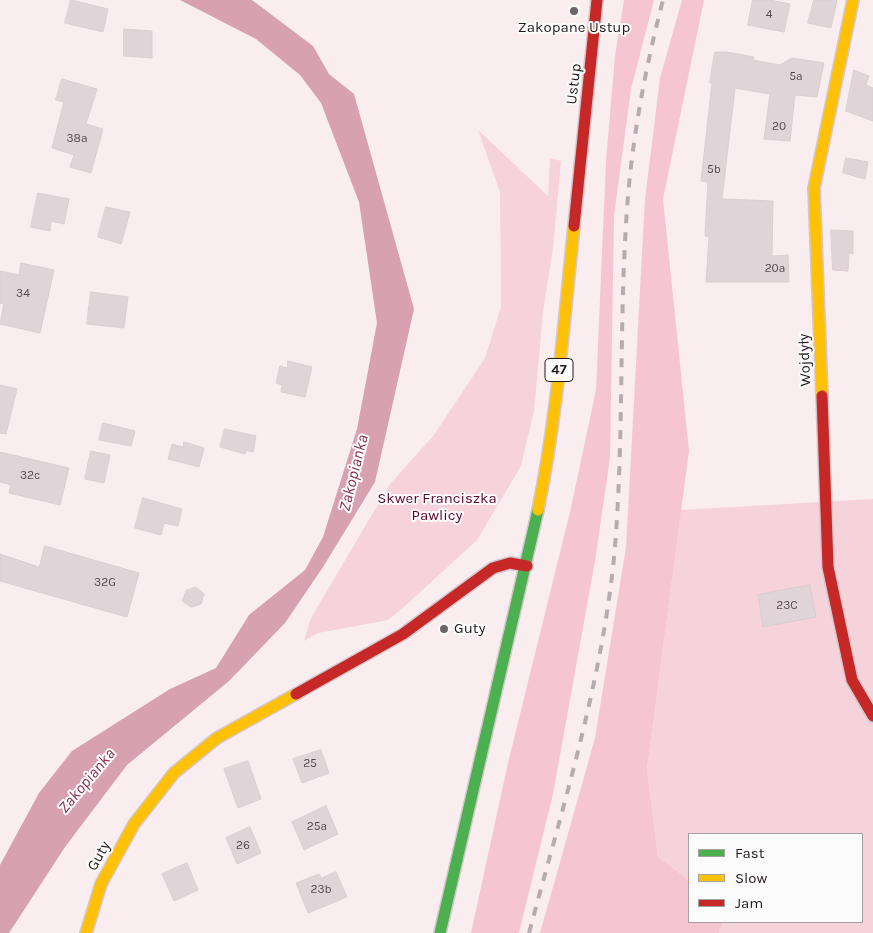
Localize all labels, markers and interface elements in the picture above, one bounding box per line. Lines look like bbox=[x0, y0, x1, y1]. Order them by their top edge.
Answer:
marker: Zakopane Ustup bbox=[568, 5, 580, 17]
house number: 4 bbox=[766, 8, 772, 22]
place label: Zakopane Ustup bbox=[518, 19, 630, 37]
street label: Ustup bbox=[563, 62, 585, 106]
house number: 5a bbox=[789, 70, 803, 84]
house number: 20 bbox=[772, 120, 786, 134]
house number: 38a bbox=[66, 132, 88, 146]
house number: 5b bbox=[707, 163, 721, 177]
house number: 20a bbox=[765, 262, 785, 276]
house number: 34 bbox=[16, 287, 30, 301]
street label: Wojdyły bbox=[795, 333, 815, 387]
road number: 47 bbox=[545, 358, 573, 382]
water label: Zakopianka bbox=[335, 433, 373, 513]
house number: 32c bbox=[20, 469, 40, 483]
park label: Skwer Franciszka Pawlicy bbox=[377, 490, 497, 525]
house number: 32G bbox=[94, 576, 116, 590]
house number: 23C bbox=[776, 599, 798, 613]
place label: Guty bbox=[454, 620, 485, 638]
marker: Guty bbox=[438, 623, 450, 635]
water label: Zakopianka bbox=[54, 745, 120, 817]
house number: 25 bbox=[303, 757, 317, 771]
house number: 25a bbox=[307, 820, 327, 834]
legend bbox=[688, 833, 863, 923]
street label: Guty bbox=[84, 838, 114, 874]
house number: 26 bbox=[236, 839, 250, 853]
text: Fast bbox=[735, 844, 764, 862]
text: Slow bbox=[735, 869, 767, 887]
house number: 23b bbox=[310, 883, 332, 897]
text: Jam bbox=[735, 894, 763, 912]

